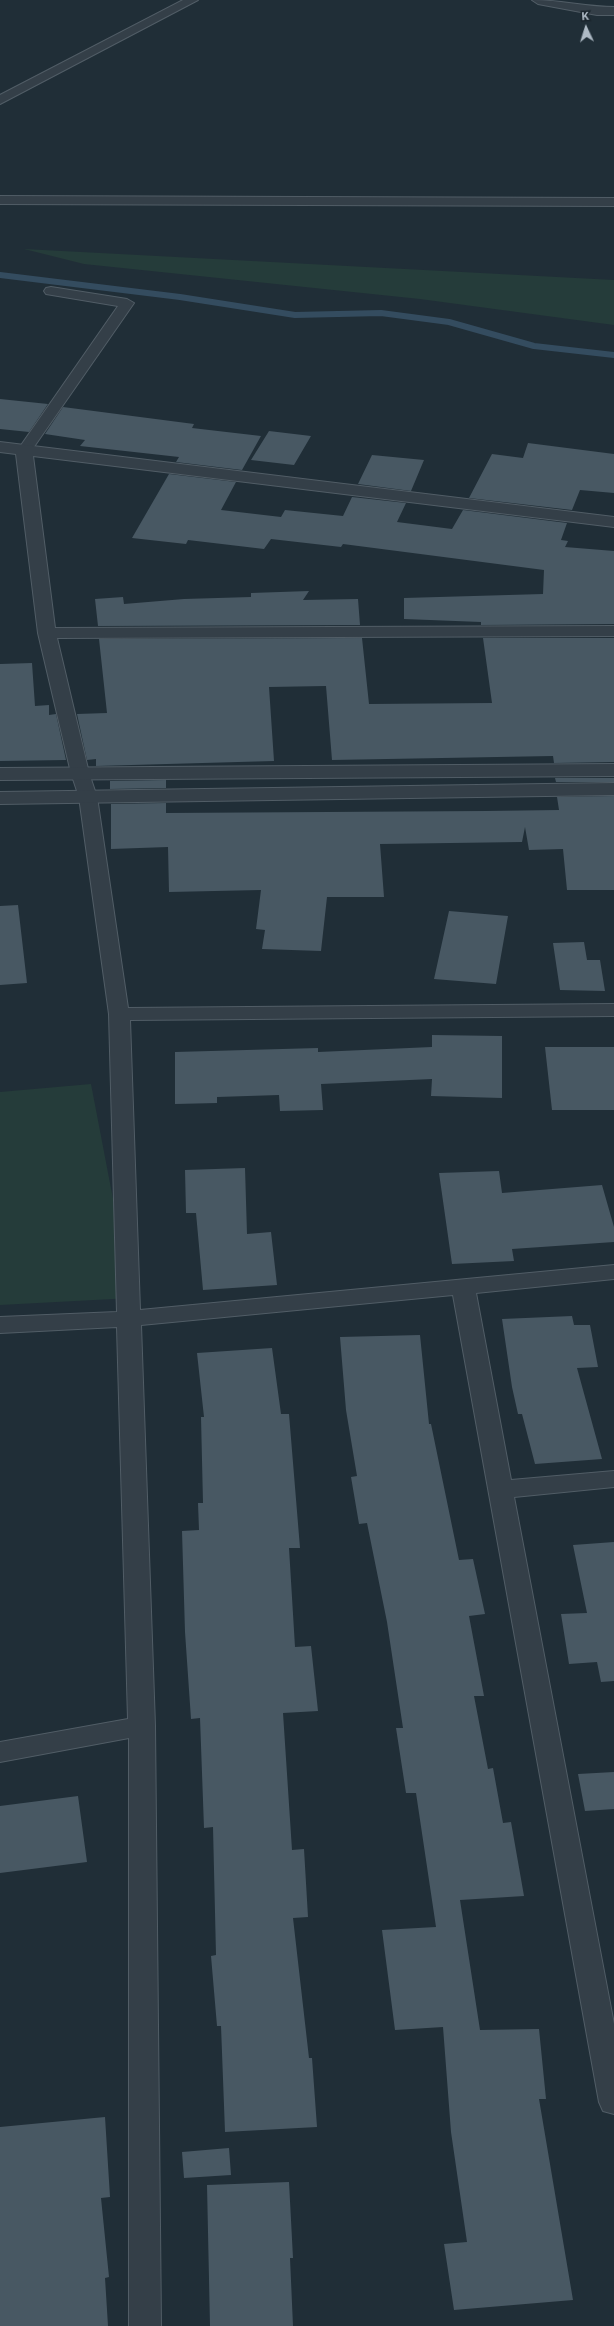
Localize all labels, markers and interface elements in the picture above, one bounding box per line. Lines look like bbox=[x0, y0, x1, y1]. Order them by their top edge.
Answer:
north arrow bbox=[566, 8, 606, 48]
text: K bbox=[581, 9, 589, 23]

